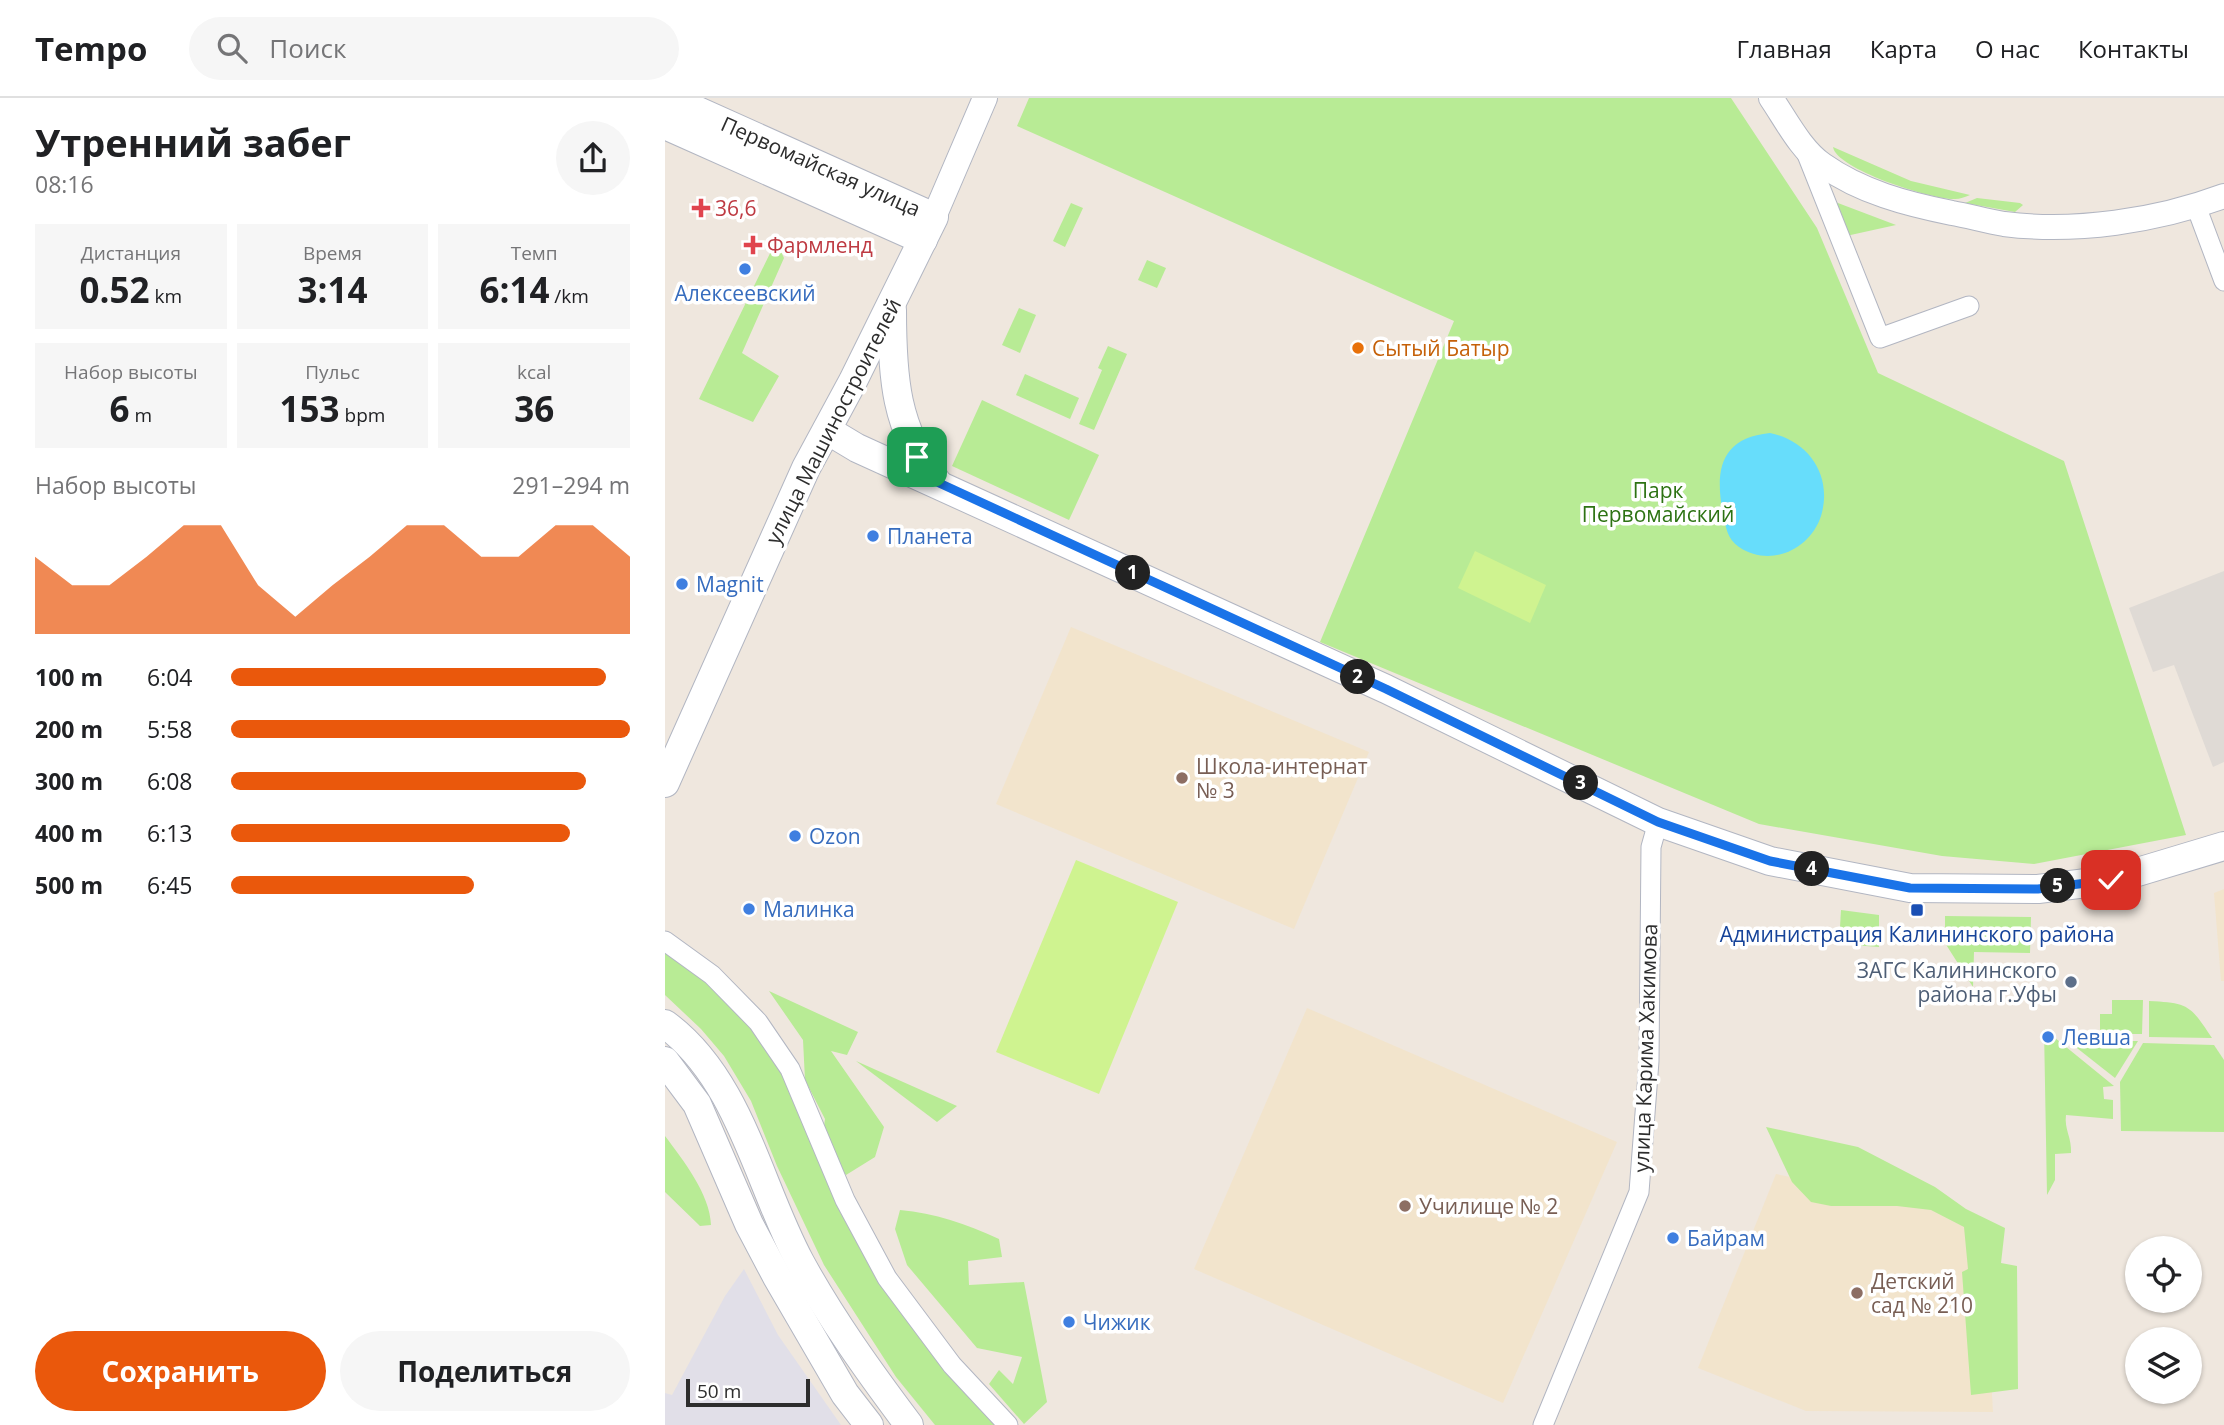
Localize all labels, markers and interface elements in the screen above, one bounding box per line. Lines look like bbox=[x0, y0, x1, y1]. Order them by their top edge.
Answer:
search box bbox=[189, 17, 679, 80]
text: Tempo bbox=[35, 26, 147, 71]
icon: search bbox=[213, 29, 251, 67]
text: Поиск bbox=[269, 30, 346, 66]
text: Главная bbox=[1737, 32, 1832, 65]
text: Карта bbox=[1870, 32, 1937, 65]
text: О нас bbox=[1975, 32, 2040, 65]
text: Контакты bbox=[2078, 32, 2189, 65]
street label: Первомайская улица bbox=[717, 109, 925, 223]
text: Утренний забег bbox=[35, 116, 351, 168]
button: share bbox=[556, 121, 630, 195]
text: 08:16 bbox=[35, 168, 94, 200]
place label: 36,6 bbox=[715, 194, 756, 222]
marker: 36,6 bbox=[693, 200, 709, 216]
place label: Фармленд bbox=[767, 231, 873, 259]
marker: Фармленд bbox=[745, 237, 761, 253]
text: Дистанция bbox=[81, 240, 181, 266]
text: Время bbox=[303, 240, 362, 266]
text: Темп bbox=[511, 240, 558, 266]
marker: Алексеевский bbox=[737, 261, 753, 277]
text: 0.52 bbox=[80, 266, 150, 313]
text: 3:14 bbox=[297, 266, 368, 313]
text: 6:14 bbox=[479, 266, 549, 313]
place label: Алексеевский bbox=[674, 279, 816, 307]
text: km bbox=[150, 283, 182, 309]
text: /km bbox=[549, 283, 589, 309]
street label: улица Машиностроителей bbox=[759, 293, 907, 549]
place label: Сытый Батыр bbox=[1372, 334, 1510, 362]
marker: Сытый Батыр bbox=[1350, 340, 1366, 356]
text: Набор высоты bbox=[64, 359, 198, 385]
text: Пульс bbox=[305, 359, 360, 385]
text: kcal bbox=[517, 359, 551, 385]
text: 6 bbox=[110, 385, 130, 432]
text: 153 bbox=[280, 385, 340, 432]
text: 36 bbox=[514, 385, 554, 432]
text: m bbox=[130, 402, 152, 428]
text: bpm bbox=[340, 402, 385, 428]
pin bbox=[887, 427, 947, 487]
icon: arrive bbox=[898, 438, 936, 476]
text: Набор высоты bbox=[35, 469, 197, 501]
text: 291–294 m bbox=[512, 469, 630, 501]
park label: Парк Первомайский bbox=[1582, 476, 1734, 528]
place label: Планета bbox=[887, 522, 973, 550]
marker: Планета bbox=[865, 528, 881, 544]
pin: 1 bbox=[1115, 556, 1151, 590]
text: 1 bbox=[1127, 559, 1138, 585]
place label: Magnit bbox=[696, 570, 764, 598]
marker: Magnit bbox=[674, 576, 690, 592]
pin: 2 bbox=[1341, 660, 1375, 694]
text: 100 m bbox=[35, 661, 103, 693]
text: 6:04 bbox=[147, 661, 193, 693]
text: 2 bbox=[1352, 663, 1363, 689]
text: 200 m bbox=[35, 713, 103, 745]
text: 5:58 bbox=[147, 713, 193, 745]
place label: Школа-интернат № 3 bbox=[1196, 752, 1368, 804]
text: 300 m bbox=[35, 765, 103, 797]
text: 6:08 bbox=[147, 765, 193, 797]
pin: 3 bbox=[1563, 766, 1599, 800]
text: 3 bbox=[1575, 769, 1586, 795]
marker: Школа-интернат № 3 bbox=[1174, 770, 1190, 786]
text: 400 m bbox=[35, 817, 103, 849]
text: 6:13 bbox=[147, 817, 193, 849]
place label: Ozon bbox=[809, 822, 861, 850]
marker: Ozon bbox=[787, 828, 803, 844]
pin bbox=[2081, 850, 2141, 910]
pin: 4 bbox=[1795, 852, 1829, 886]
text: 4 bbox=[1806, 855, 1817, 881]
icon: check bbox=[2092, 861, 2130, 899]
pin: 5 bbox=[2041, 868, 2075, 904]
text: 500 m bbox=[35, 869, 103, 901]
text: 6:45 bbox=[147, 869, 193, 901]
text: 5 bbox=[2052, 872, 2063, 898]
place label: Малинка bbox=[763, 895, 855, 923]
marker: Малинка bbox=[741, 901, 757, 917]
marker: Администрация Калининского района bbox=[1909, 902, 1925, 918]
place label: Администрация Калининского района bbox=[1720, 920, 2114, 948]
street label: улица Карима Хакимова bbox=[1627, 923, 1663, 1173]
place label: ЗАГС Калининского района г.Уфы bbox=[1857, 956, 2057, 1008]
marker: ЗАГС Калининского района г.Уфы bbox=[2063, 974, 2079, 990]
place label: Левша bbox=[2062, 1023, 2131, 1051]
marker: Левша bbox=[2040, 1029, 2056, 1045]
place label: Училище № 2 bbox=[1419, 1192, 1558, 1220]
marker: Училище № 2 bbox=[1397, 1198, 1413, 1214]
place label: Байрам bbox=[1687, 1224, 1765, 1252]
marker: Байрам bbox=[1665, 1230, 1681, 1246]
map controls bbox=[2125, 1236, 2202, 1404]
button: locate bbox=[2125, 1236, 2202, 1313]
place label: Детский сад № 210 bbox=[1871, 1267, 1973, 1319]
marker: Детский сад № 210 bbox=[1849, 1285, 1865, 1301]
place label: Чижик bbox=[1083, 1308, 1151, 1336]
marker: Чижик bbox=[1061, 1314, 1077, 1330]
button: layers bbox=[2125, 1327, 2202, 1404]
button: Сохранить bbox=[35, 1331, 326, 1411]
button: Поделиться bbox=[340, 1331, 630, 1411]
scale bar bbox=[686, 1376, 810, 1408]
text: 50 m bbox=[697, 1378, 741, 1404]

